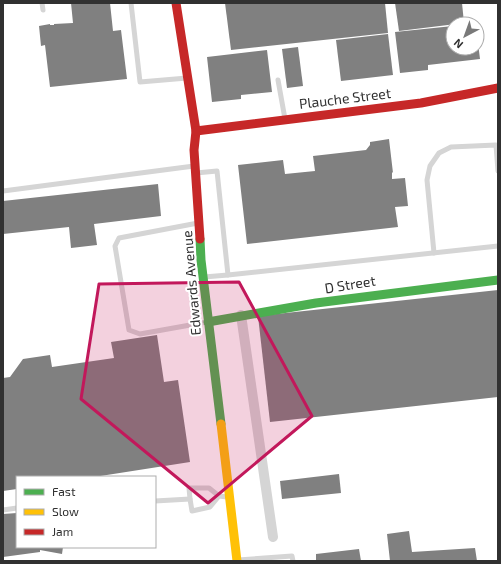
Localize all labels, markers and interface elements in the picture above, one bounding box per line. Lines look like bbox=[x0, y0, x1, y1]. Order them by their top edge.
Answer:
north arrow bbox=[445, 16, 485, 56]
text: N bbox=[451, 36, 465, 51]
street label: Plauche Street bbox=[298, 84, 392, 112]
street label: Edwards Avenue bbox=[178, 230, 204, 336]
street label: D Street bbox=[323, 272, 377, 296]
legend bbox=[16, 476, 156, 548]
text: Fast bbox=[52, 484, 76, 498]
text: Slow bbox=[52, 504, 79, 518]
text: Jam bbox=[52, 524, 73, 538]

